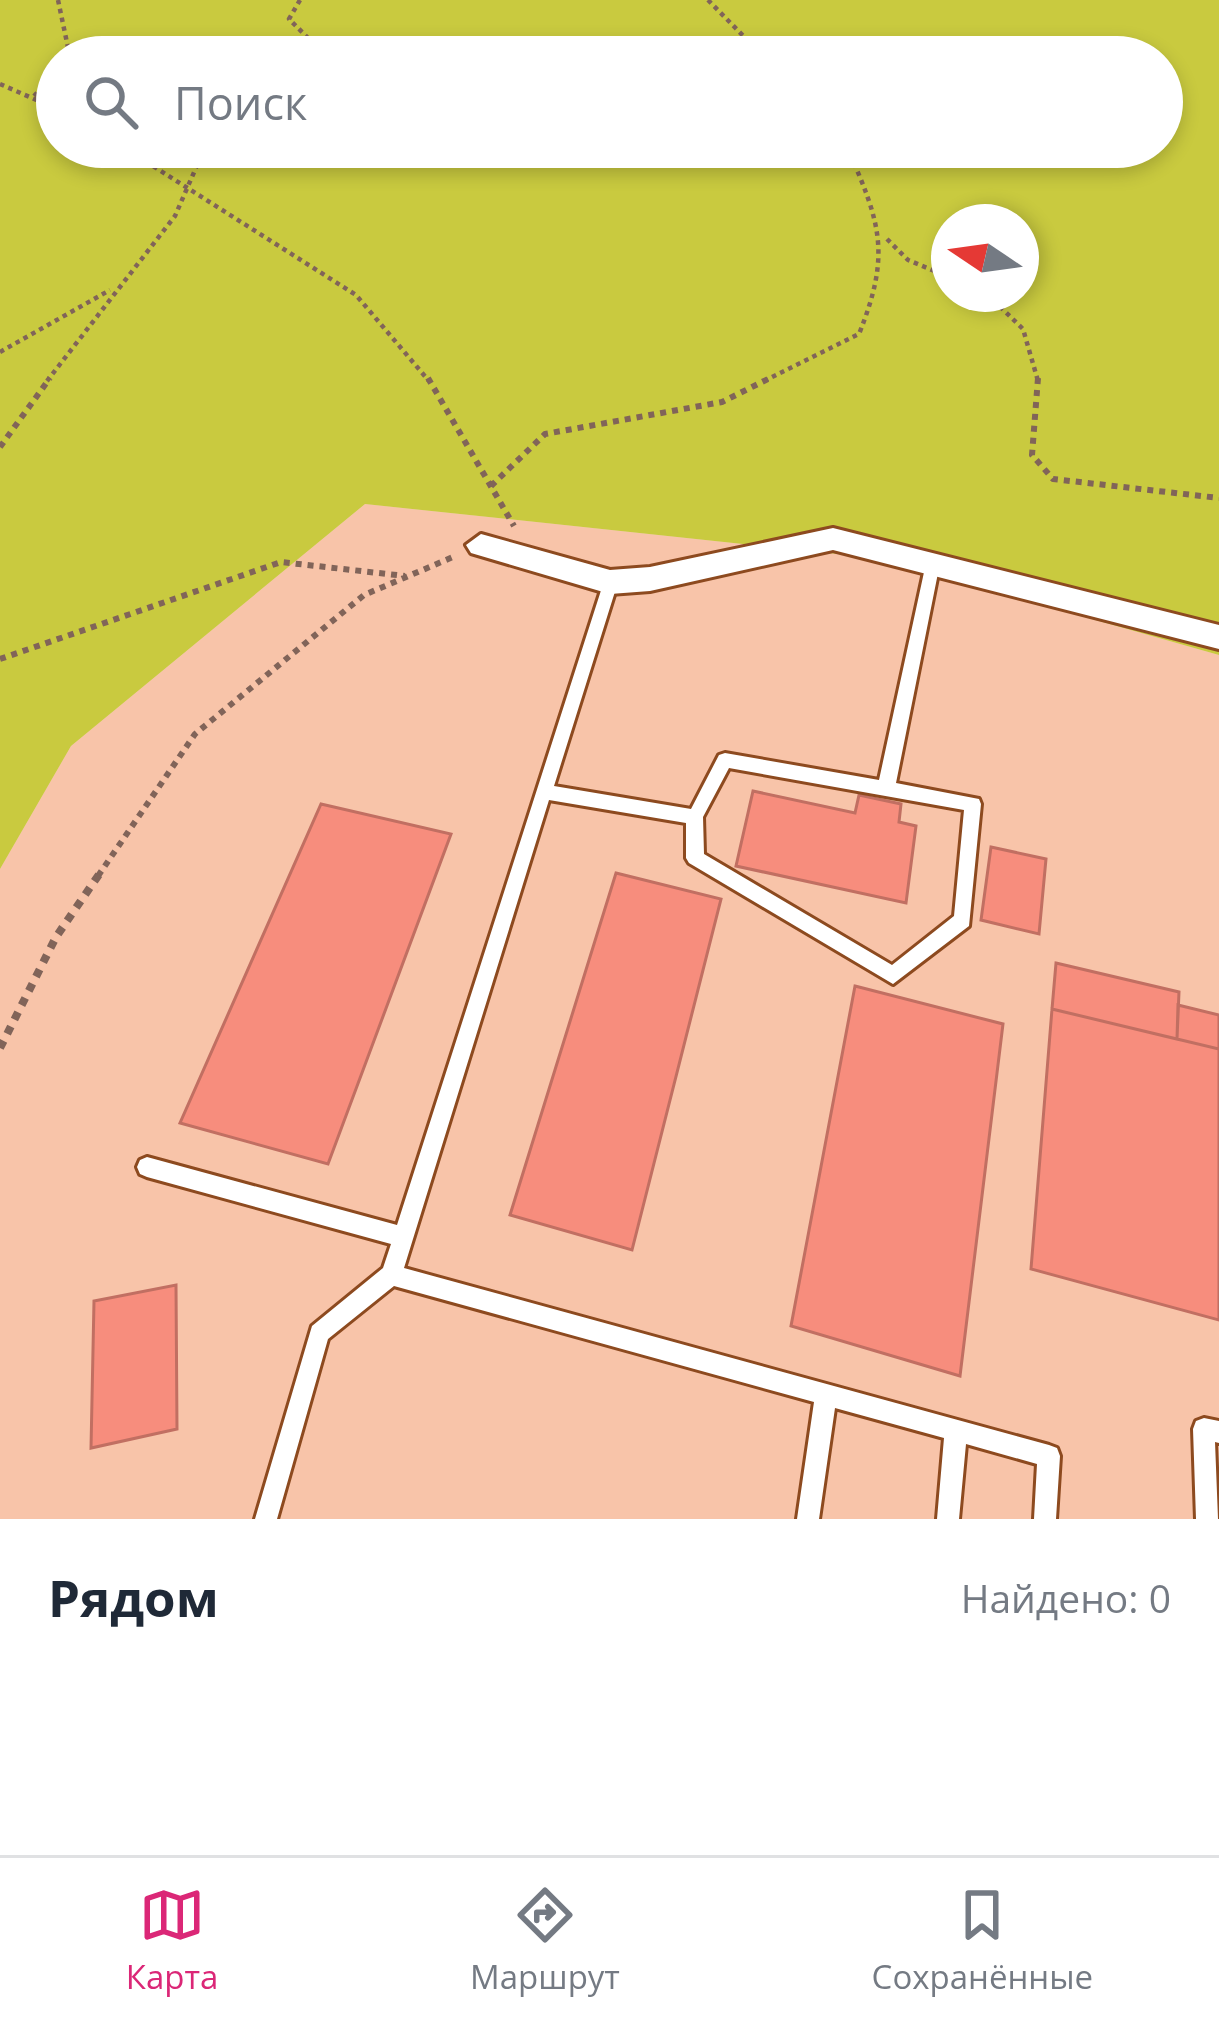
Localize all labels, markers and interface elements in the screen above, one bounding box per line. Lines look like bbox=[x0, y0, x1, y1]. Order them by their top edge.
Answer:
search box bbox=[36, 36, 1183, 168]
icon: search bbox=[78, 69, 144, 135]
text: Поиск bbox=[174, 72, 307, 133]
north arrow bbox=[931, 204, 1039, 312]
text: Рядом bbox=[48, 1562, 219, 1632]
text: Найдено: 0 bbox=[961, 1571, 1171, 1624]
tab: Карта bbox=[126, 1882, 218, 1999]
tab: Маршрут bbox=[470, 1882, 620, 1999]
tab: Сохранённые bbox=[872, 1882, 1093, 1999]

